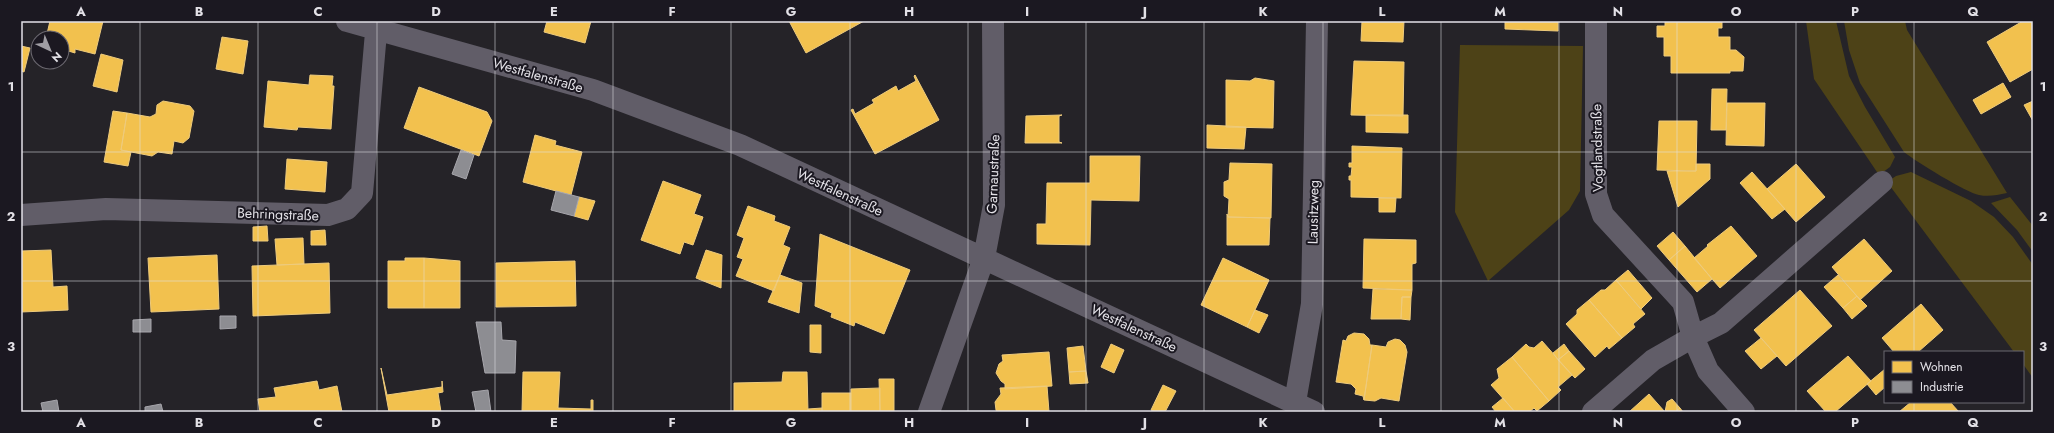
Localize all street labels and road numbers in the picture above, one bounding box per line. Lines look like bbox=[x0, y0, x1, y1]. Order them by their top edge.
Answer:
street label: Westfalenstraße bbox=[490, 53, 586, 97]
street label: Vogtlandstraße bbox=[1586, 104, 1608, 192]
street label: Garnaustraße bbox=[982, 134, 1004, 214]
street label: Westfalenstraße bbox=[794, 163, 886, 221]
street label: Lausitzweg bbox=[1302, 180, 1324, 244]
street label: Behringstraße bbox=[237, 203, 319, 225]
street label: Westfalenstraße bbox=[1088, 299, 1180, 357]

